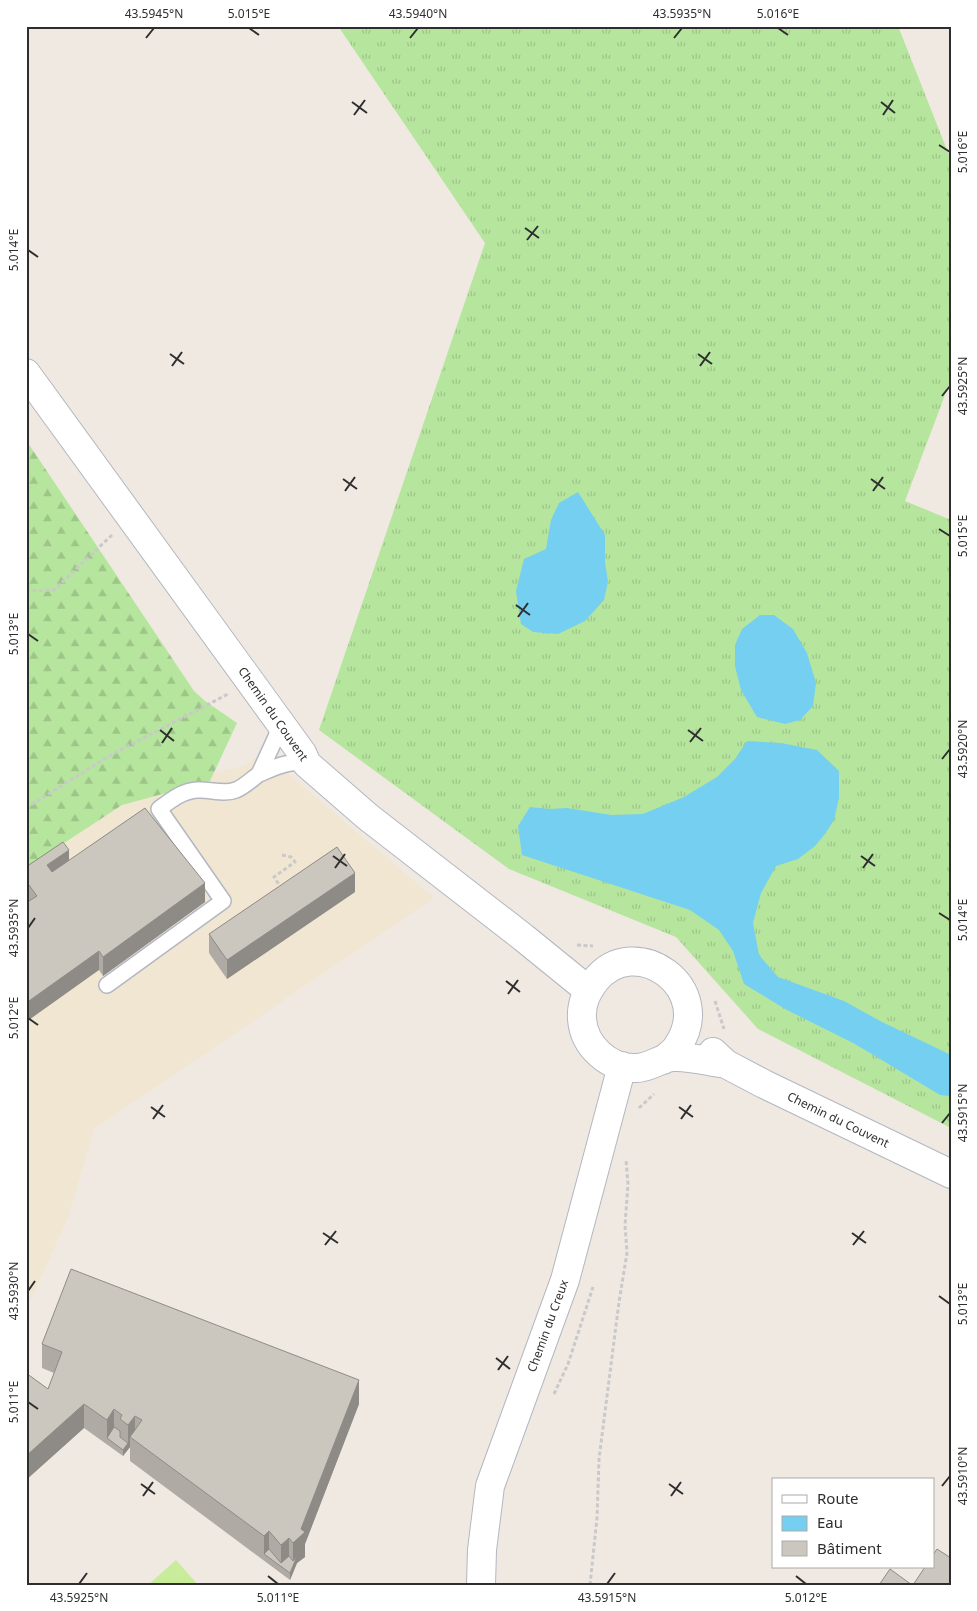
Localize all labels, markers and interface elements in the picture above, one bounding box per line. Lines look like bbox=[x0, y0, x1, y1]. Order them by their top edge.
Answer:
text: 43.5945°N bbox=[125, 5, 183, 22]
text: 5.015°E bbox=[228, 5, 270, 22]
text: 43.5940°N bbox=[389, 5, 447, 22]
text: 43.5935°N bbox=[653, 5, 711, 22]
text: 5.016°E bbox=[757, 5, 799, 22]
text: 5.016°E bbox=[954, 131, 971, 173]
text: 5.014°E bbox=[5, 229, 22, 271]
text: 43.5925°N bbox=[954, 357, 971, 415]
text: 5.015°E bbox=[954, 515, 971, 557]
text: 5.013°E bbox=[5, 613, 22, 655]
street label: Chemin du Couvent bbox=[234, 663, 313, 765]
text: 43.5920°N bbox=[954, 720, 971, 778]
text: 43.5935°N bbox=[5, 899, 22, 957]
text: 5.014°E bbox=[954, 899, 971, 941]
text: 5.012°E bbox=[5, 997, 22, 1039]
text: 43.5915°N bbox=[954, 1084, 971, 1142]
street label: Chemin du Couvent bbox=[784, 1087, 893, 1152]
text: 43.5930°N bbox=[5, 1262, 22, 1320]
street label: Chemin du Creux bbox=[523, 1277, 572, 1374]
text: 5.013°E bbox=[954, 1283, 971, 1325]
text: 5.011°E bbox=[5, 1381, 22, 1423]
text: 43.5910°N bbox=[954, 1447, 971, 1505]
legend bbox=[772, 1478, 934, 1568]
text: Route bbox=[817, 1488, 859, 1508]
text: Eau bbox=[817, 1512, 843, 1532]
text: Bâtiment bbox=[817, 1538, 882, 1558]
text: 43.5925°N bbox=[50, 1589, 108, 1606]
text: 5.011°E bbox=[257, 1589, 299, 1606]
text: 43.5915°N bbox=[578, 1589, 636, 1606]
text: 5.012°E bbox=[785, 1589, 827, 1606]

